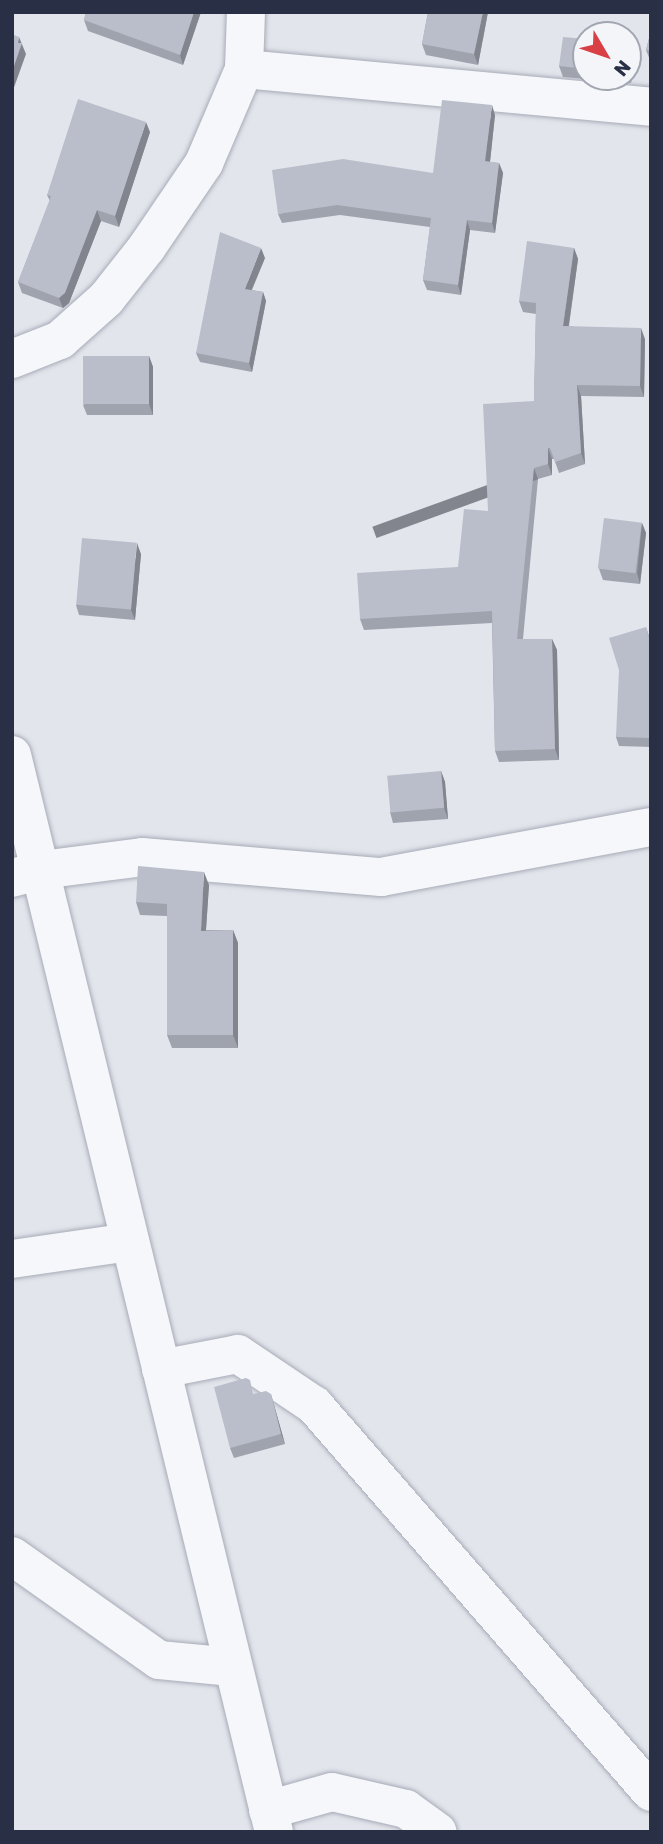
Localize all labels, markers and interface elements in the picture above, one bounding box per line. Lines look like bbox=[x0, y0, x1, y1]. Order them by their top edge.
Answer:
north arrow bbox=[572, 21, 642, 91]
text: N bbox=[609, 56, 635, 81]

